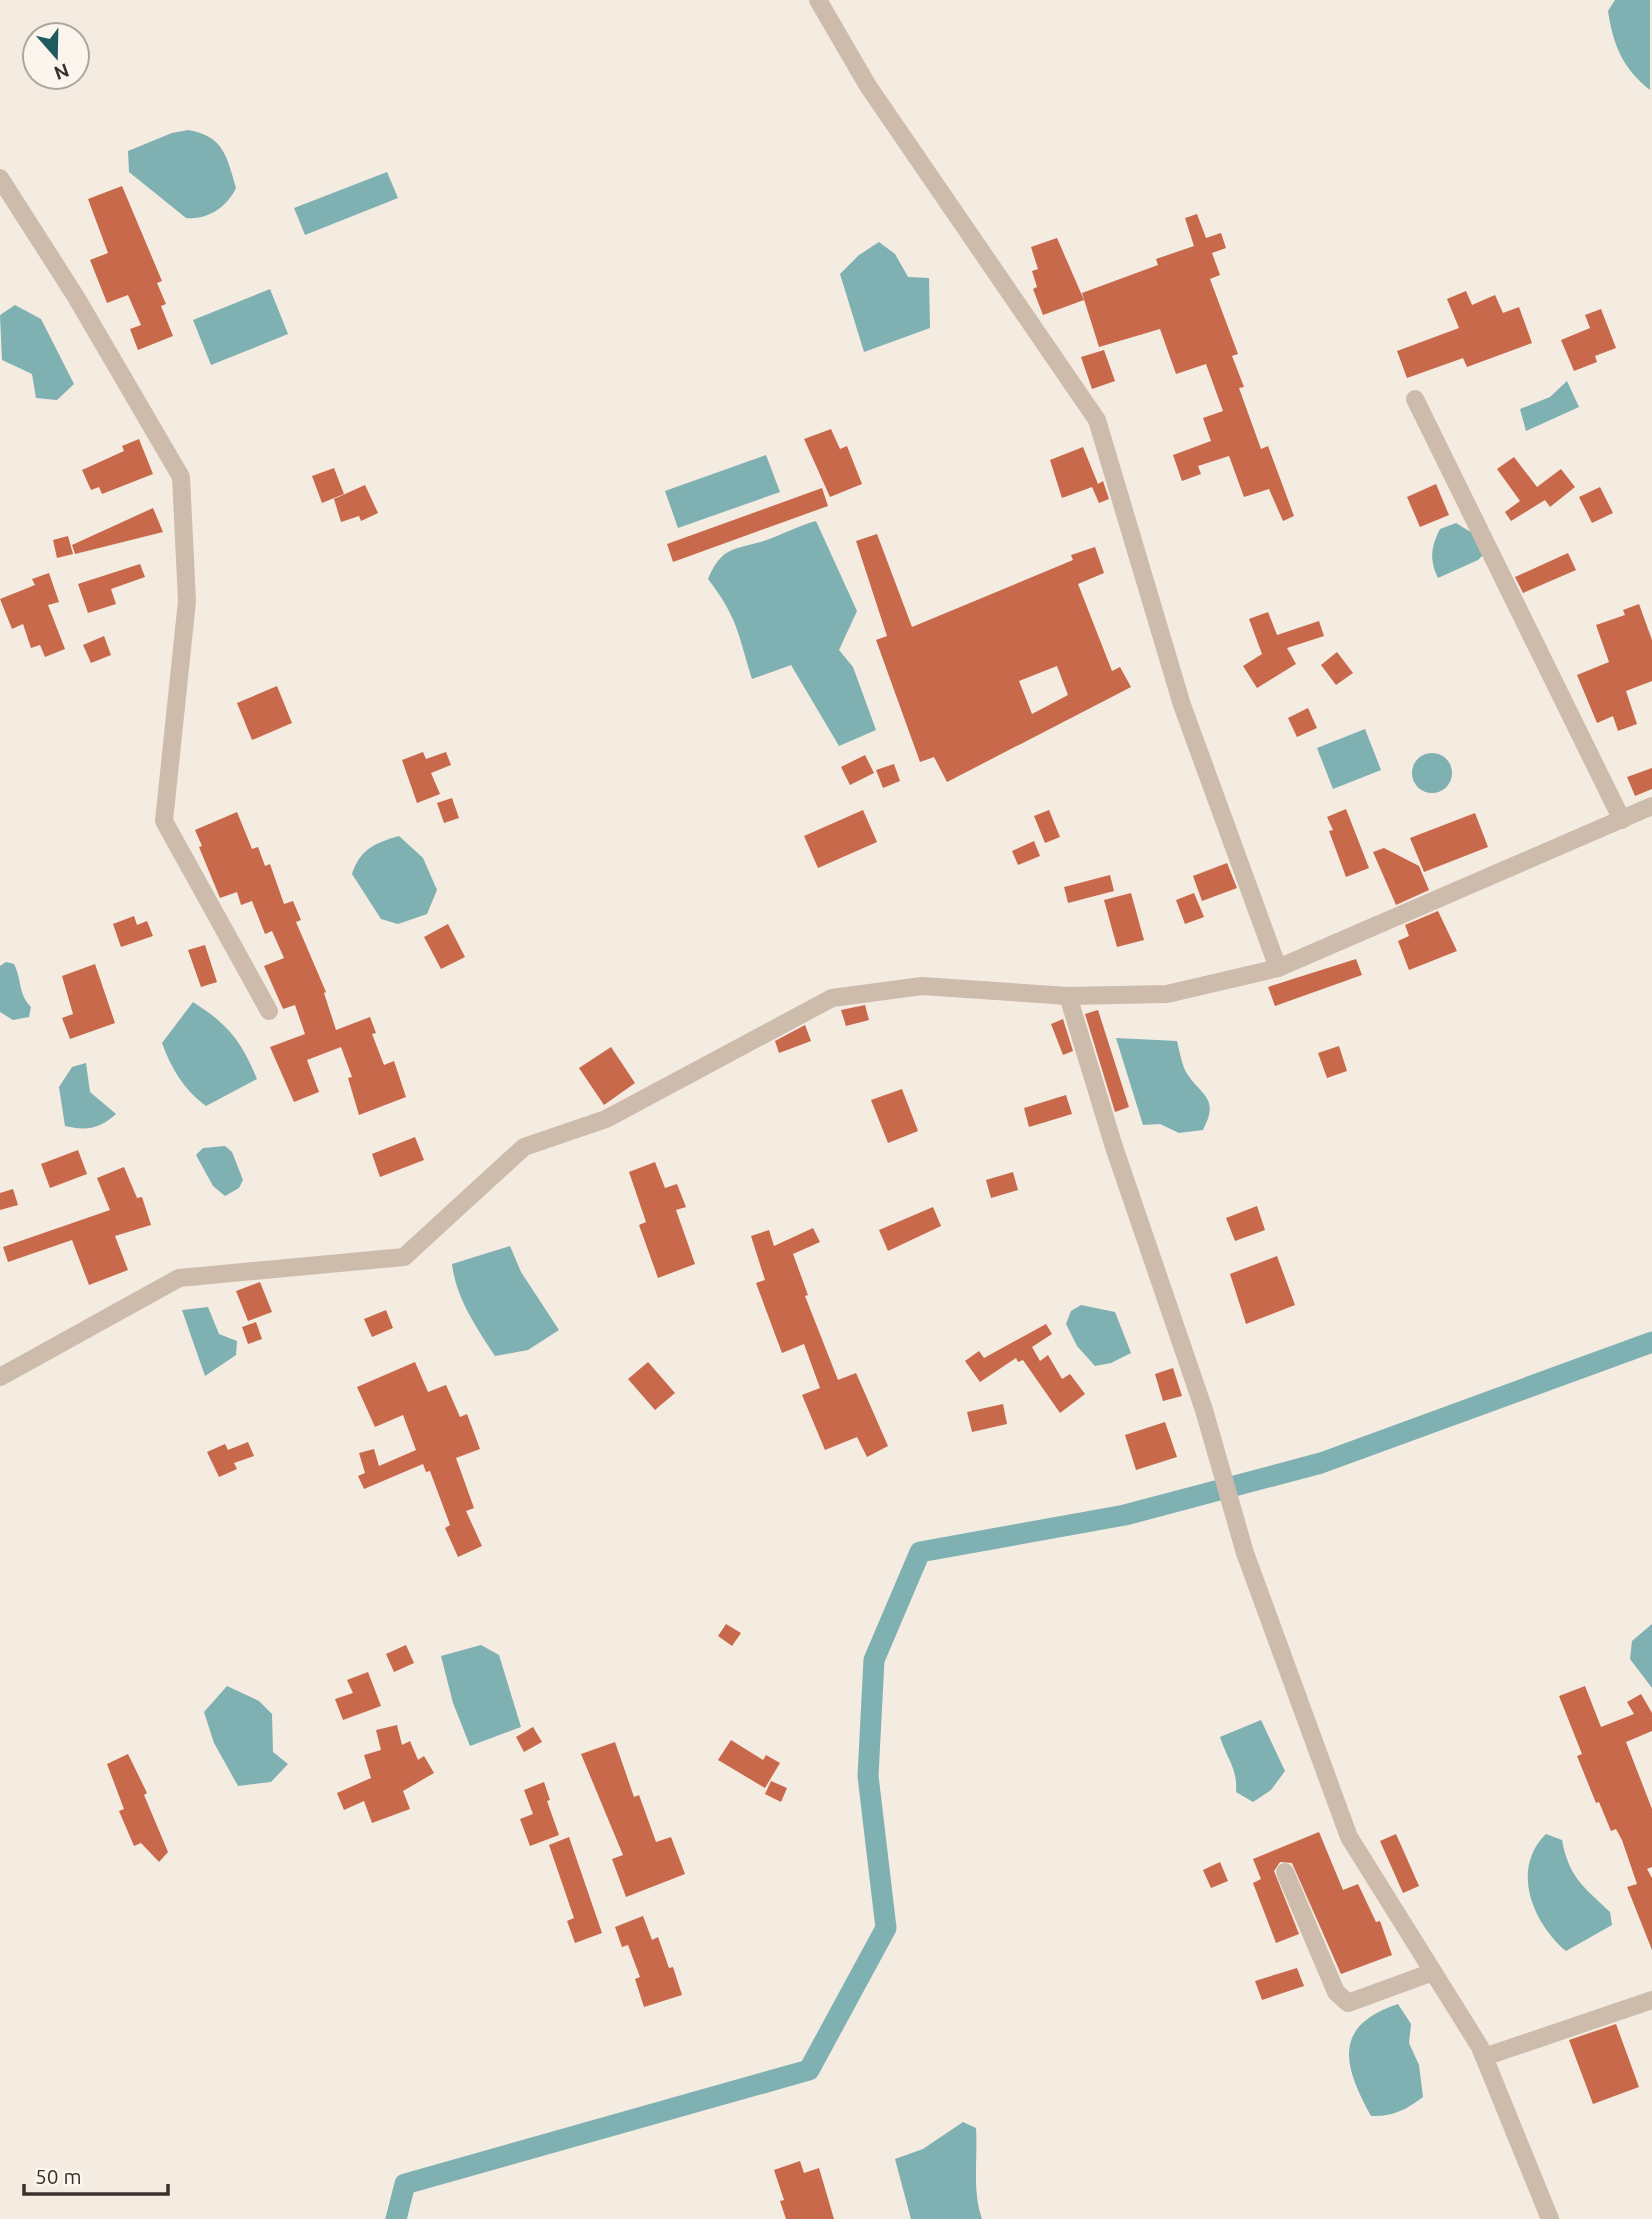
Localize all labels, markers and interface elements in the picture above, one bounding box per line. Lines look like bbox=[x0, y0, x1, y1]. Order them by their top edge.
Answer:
north arrow bbox=[21, 21, 91, 91]
text: N bbox=[51, 59, 72, 85]
scale bar bbox=[24, 2152, 168, 2196]
text: 50 m bbox=[35, 2164, 82, 2188]

